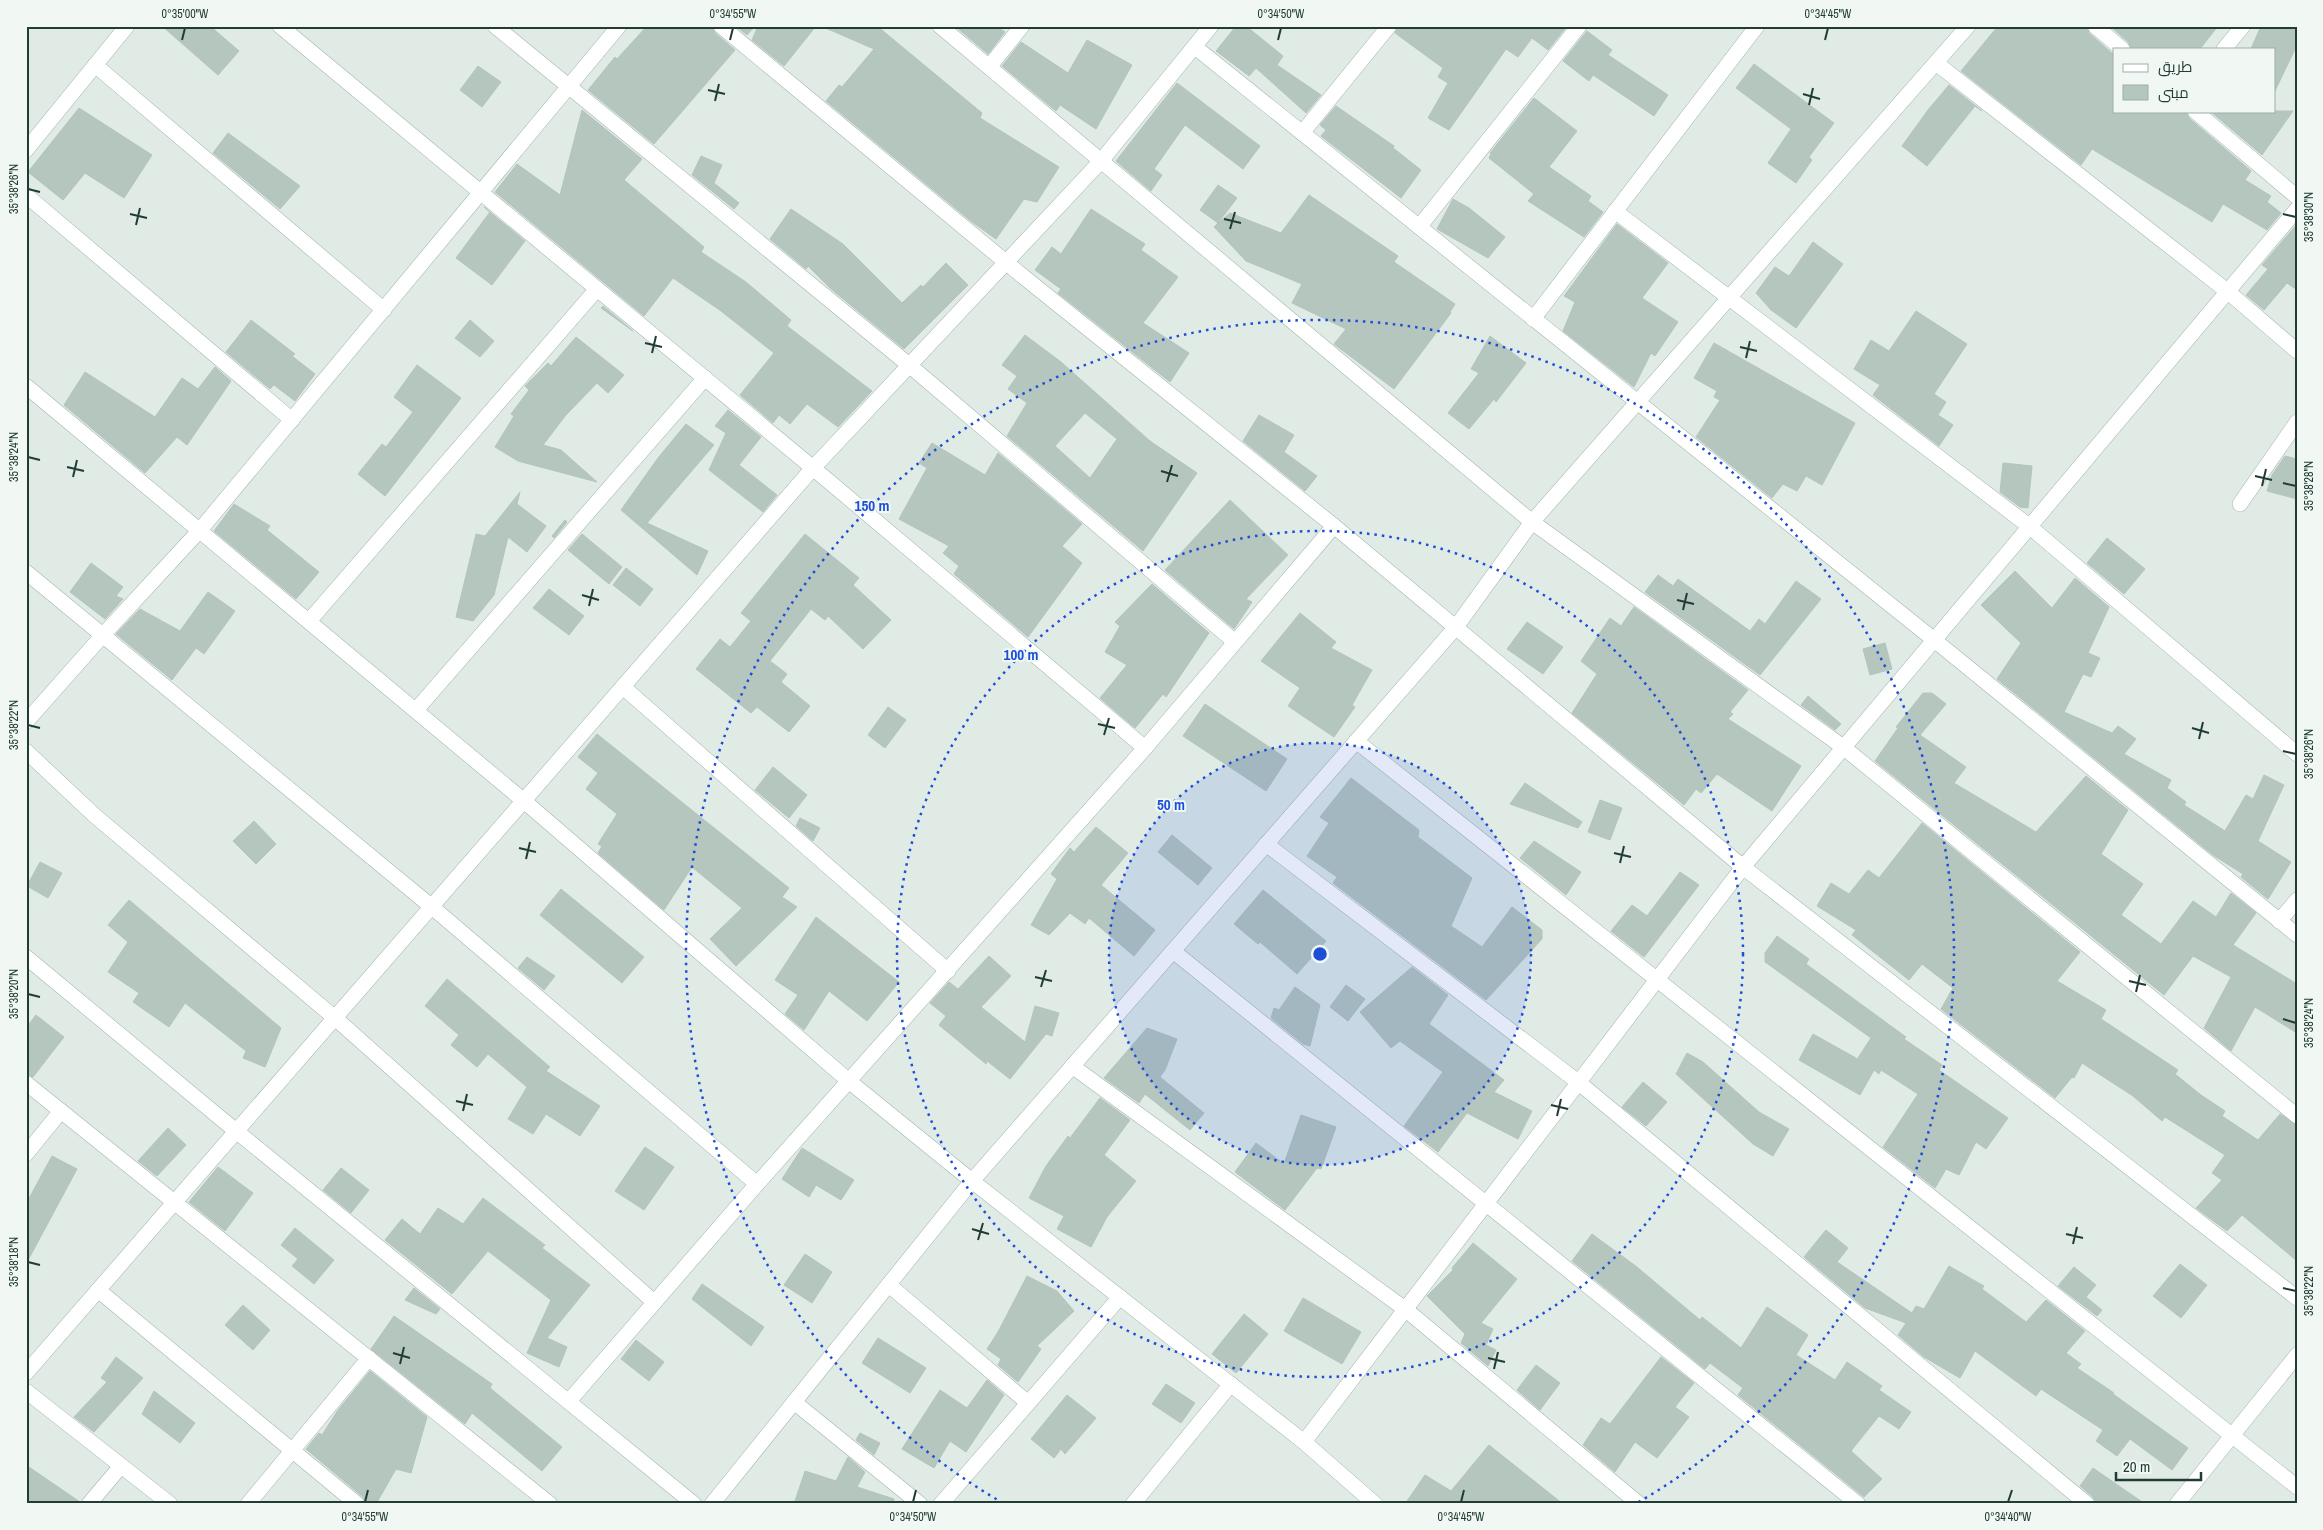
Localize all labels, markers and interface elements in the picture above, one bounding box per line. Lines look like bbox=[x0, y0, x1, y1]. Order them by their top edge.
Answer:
text: 0°35'00"W bbox=[162, 6, 209, 22]
text: 0°34'55"W bbox=[710, 6, 757, 22]
text: 0°34'50"W bbox=[1258, 6, 1305, 22]
text: 0°34'45"W bbox=[1805, 6, 1852, 22]
legend bbox=[2113, 48, 2276, 112]
text: طريق bbox=[2158, 56, 2192, 77]
text: مبنى bbox=[2158, 82, 2189, 103]
text: 35°38'26"N bbox=[6, 164, 22, 214]
text: 35°38'30"N bbox=[2301, 192, 2317, 242]
text: 35°38'24"N bbox=[6, 432, 22, 482]
text: 35°38'28"N bbox=[2301, 461, 2317, 511]
text: 150 m bbox=[855, 495, 889, 516]
text: 100 m bbox=[1004, 644, 1038, 665]
text: 35°38'22"N bbox=[6, 700, 22, 750]
text: 35°38'26"N bbox=[2301, 729, 2317, 779]
text: 50 m bbox=[1157, 794, 1185, 815]
centre of rings bbox=[1311, 945, 1329, 963]
text: 35°38'20"N bbox=[6, 969, 22, 1019]
text: 35°38'24"N bbox=[2301, 998, 2317, 1048]
text: 35°38'18"N bbox=[6, 1237, 22, 1287]
text: 35°38'22"N bbox=[2301, 1266, 2317, 1316]
scale bar bbox=[2116, 1450, 2200, 1482]
text: 20 m bbox=[2123, 1456, 2150, 1477]
text: 0°34'55"W bbox=[342, 1509, 389, 1525]
text: 0°34'50"W bbox=[890, 1509, 937, 1525]
text: 0°34'45"W bbox=[1438, 1509, 1485, 1525]
text: 0°34'40"W bbox=[1985, 1509, 2032, 1525]

